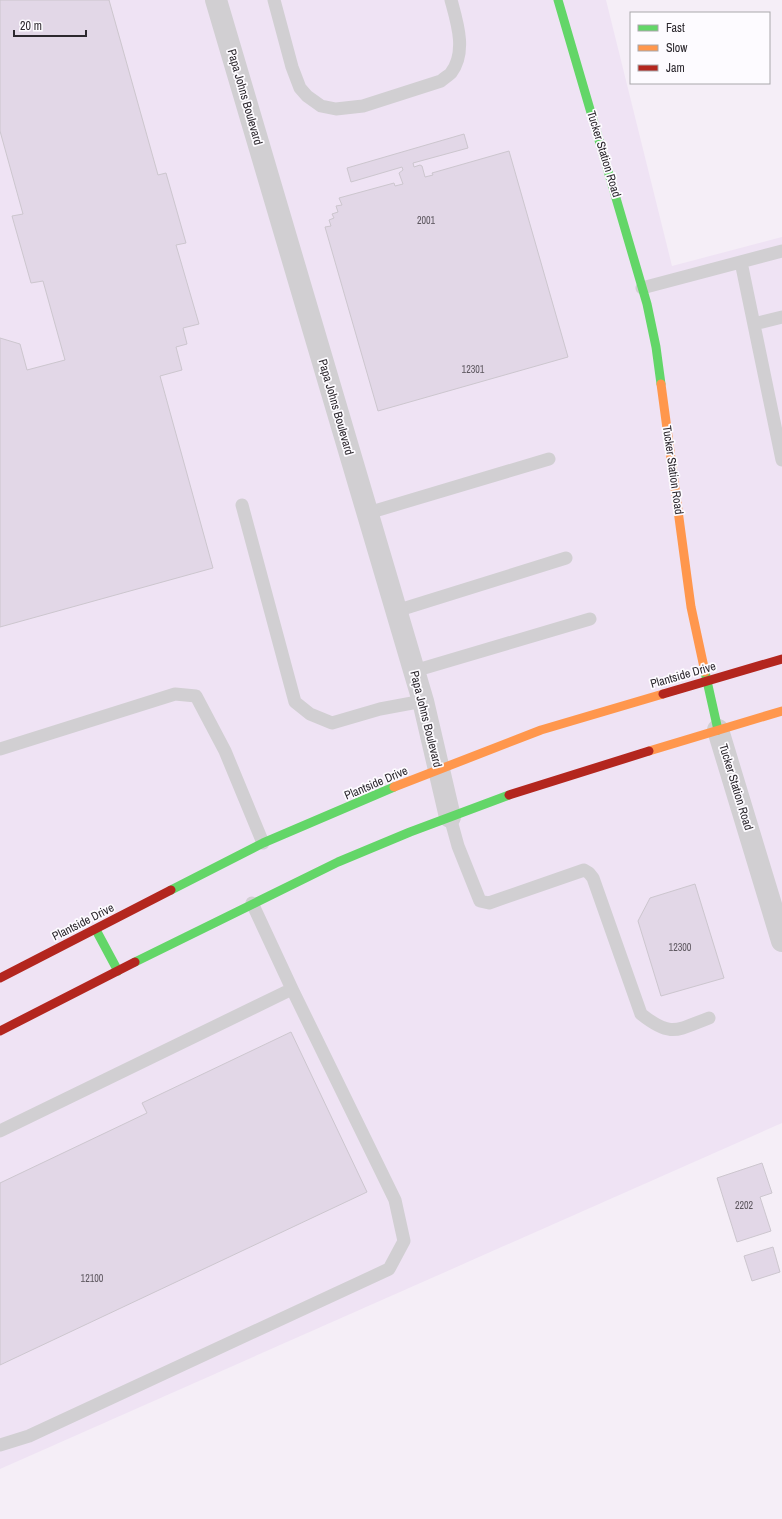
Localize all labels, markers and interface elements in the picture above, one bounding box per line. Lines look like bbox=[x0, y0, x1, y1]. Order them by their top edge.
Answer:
scale bar bbox=[14, 12, 86, 38]
legend bbox=[630, 12, 770, 84]
text: 20 m bbox=[20, 18, 42, 34]
text: Fast bbox=[666, 20, 685, 36]
text: Slow bbox=[666, 40, 688, 56]
street label: Papa Johns Boulevard bbox=[224, 47, 266, 147]
text: Jam bbox=[666, 60, 685, 76]
street label: Tucker Station Road bbox=[583, 109, 625, 199]
house number: 2001 bbox=[417, 214, 436, 227]
street label: Papa Johns Boulevard bbox=[315, 357, 357, 457]
house number: 12301 bbox=[462, 363, 485, 376]
street label: Tucker Station Road bbox=[659, 425, 687, 515]
street label: Plantside Drive bbox=[648, 658, 718, 692]
street label: Papa Johns Boulevard bbox=[406, 669, 446, 769]
street label: Tucker Station Road bbox=[715, 742, 757, 832]
street label: Plantside Drive bbox=[342, 762, 410, 804]
street label: Plantside Drive bbox=[49, 900, 117, 944]
house number: 12300 bbox=[669, 941, 692, 954]
house number: 2202 bbox=[735, 1199, 754, 1212]
house number: 12100 bbox=[81, 1272, 104, 1285]

